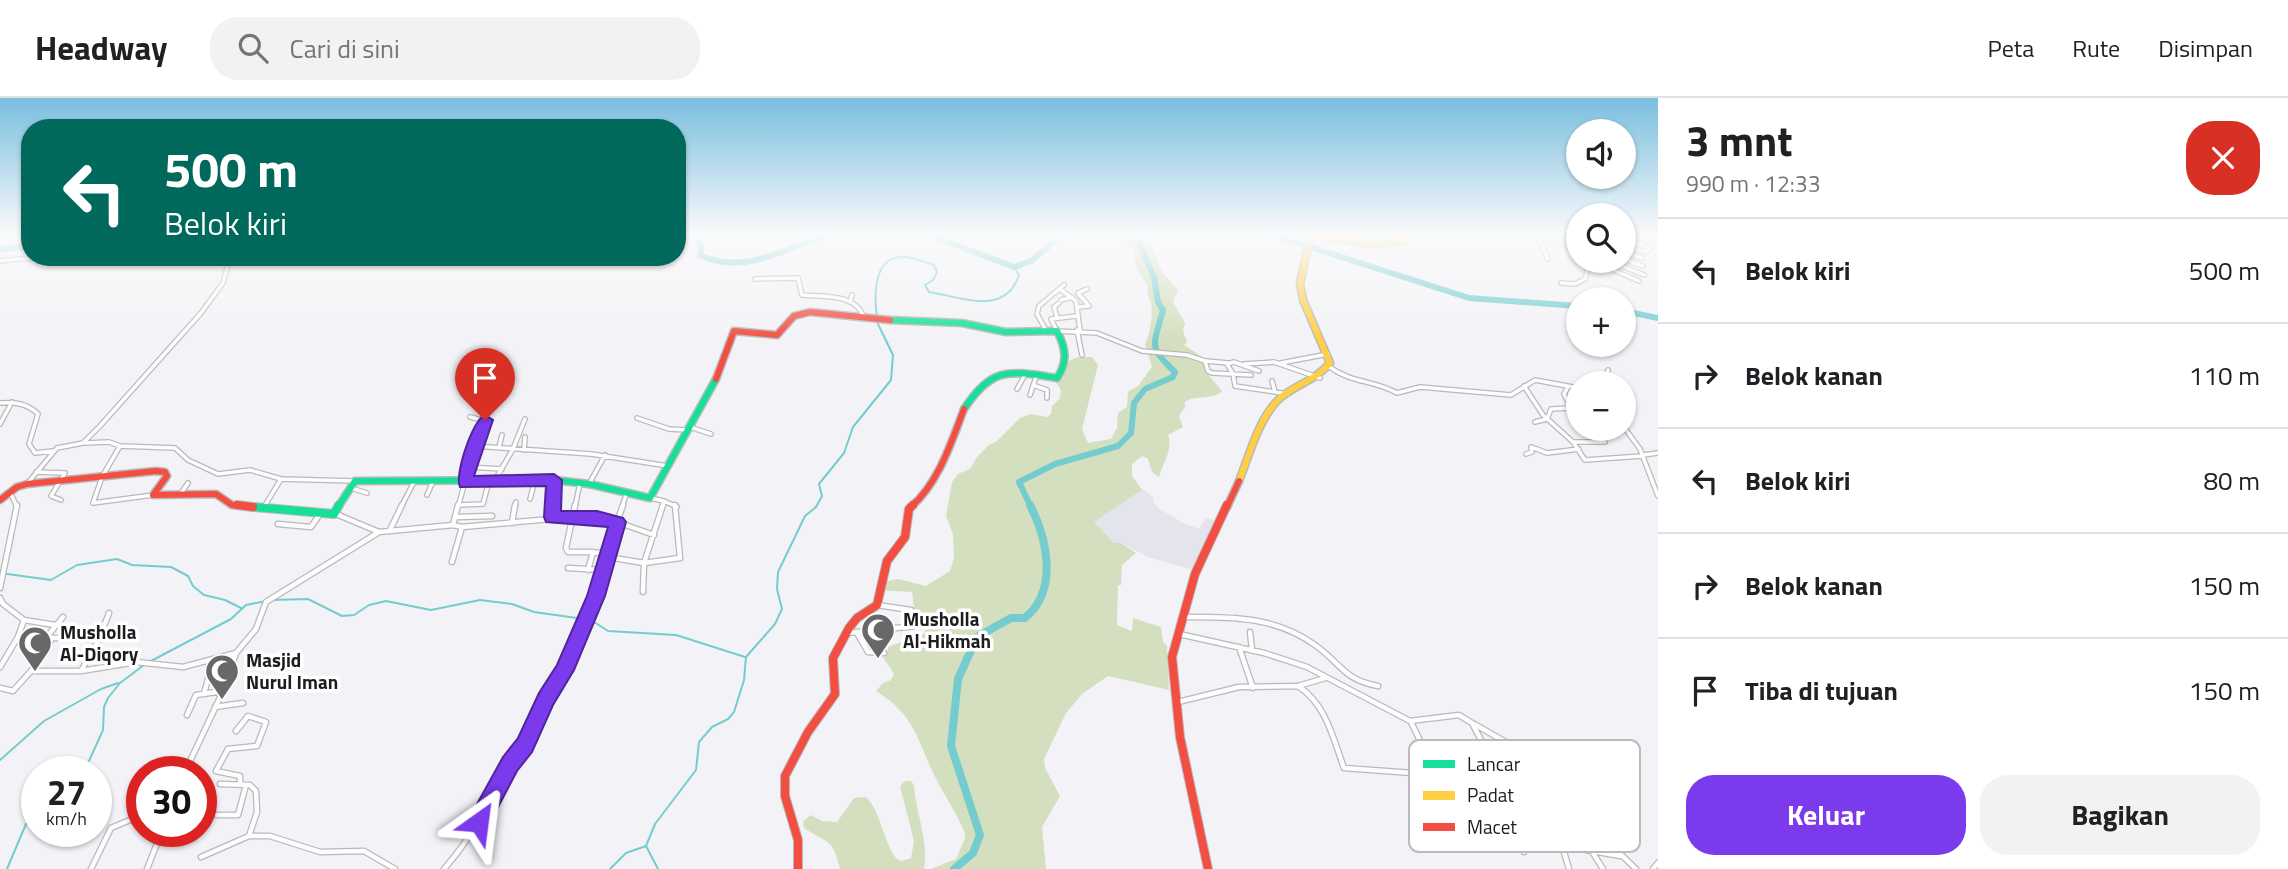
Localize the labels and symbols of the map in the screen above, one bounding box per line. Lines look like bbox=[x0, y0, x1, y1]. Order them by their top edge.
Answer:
pin bbox=[455, 348, 515, 420]
place label: Musholla Al-Hikmah bbox=[903, 604, 991, 655]
mosque icon: Musholla Al-Hikmah bbox=[859, 611, 897, 660]
place label: Musholla Al-Diqory bbox=[60, 617, 139, 668]
mosque icon: Musholla Al-Diqory bbox=[16, 624, 54, 673]
place label: Masjid Nurul Iman bbox=[246, 645, 338, 696]
mosque icon: Masjid Nurul Iman bbox=[203, 652, 241, 701]
legend bbox=[1409, 740, 1640, 852]
text: Lancar bbox=[1467, 749, 1521, 778]
speed limit sign: 30 bbox=[126, 756, 217, 847]
text: Padat bbox=[1467, 780, 1514, 809]
position arrow bbox=[442, 785, 516, 859]
text: Macet bbox=[1467, 812, 1517, 841]

